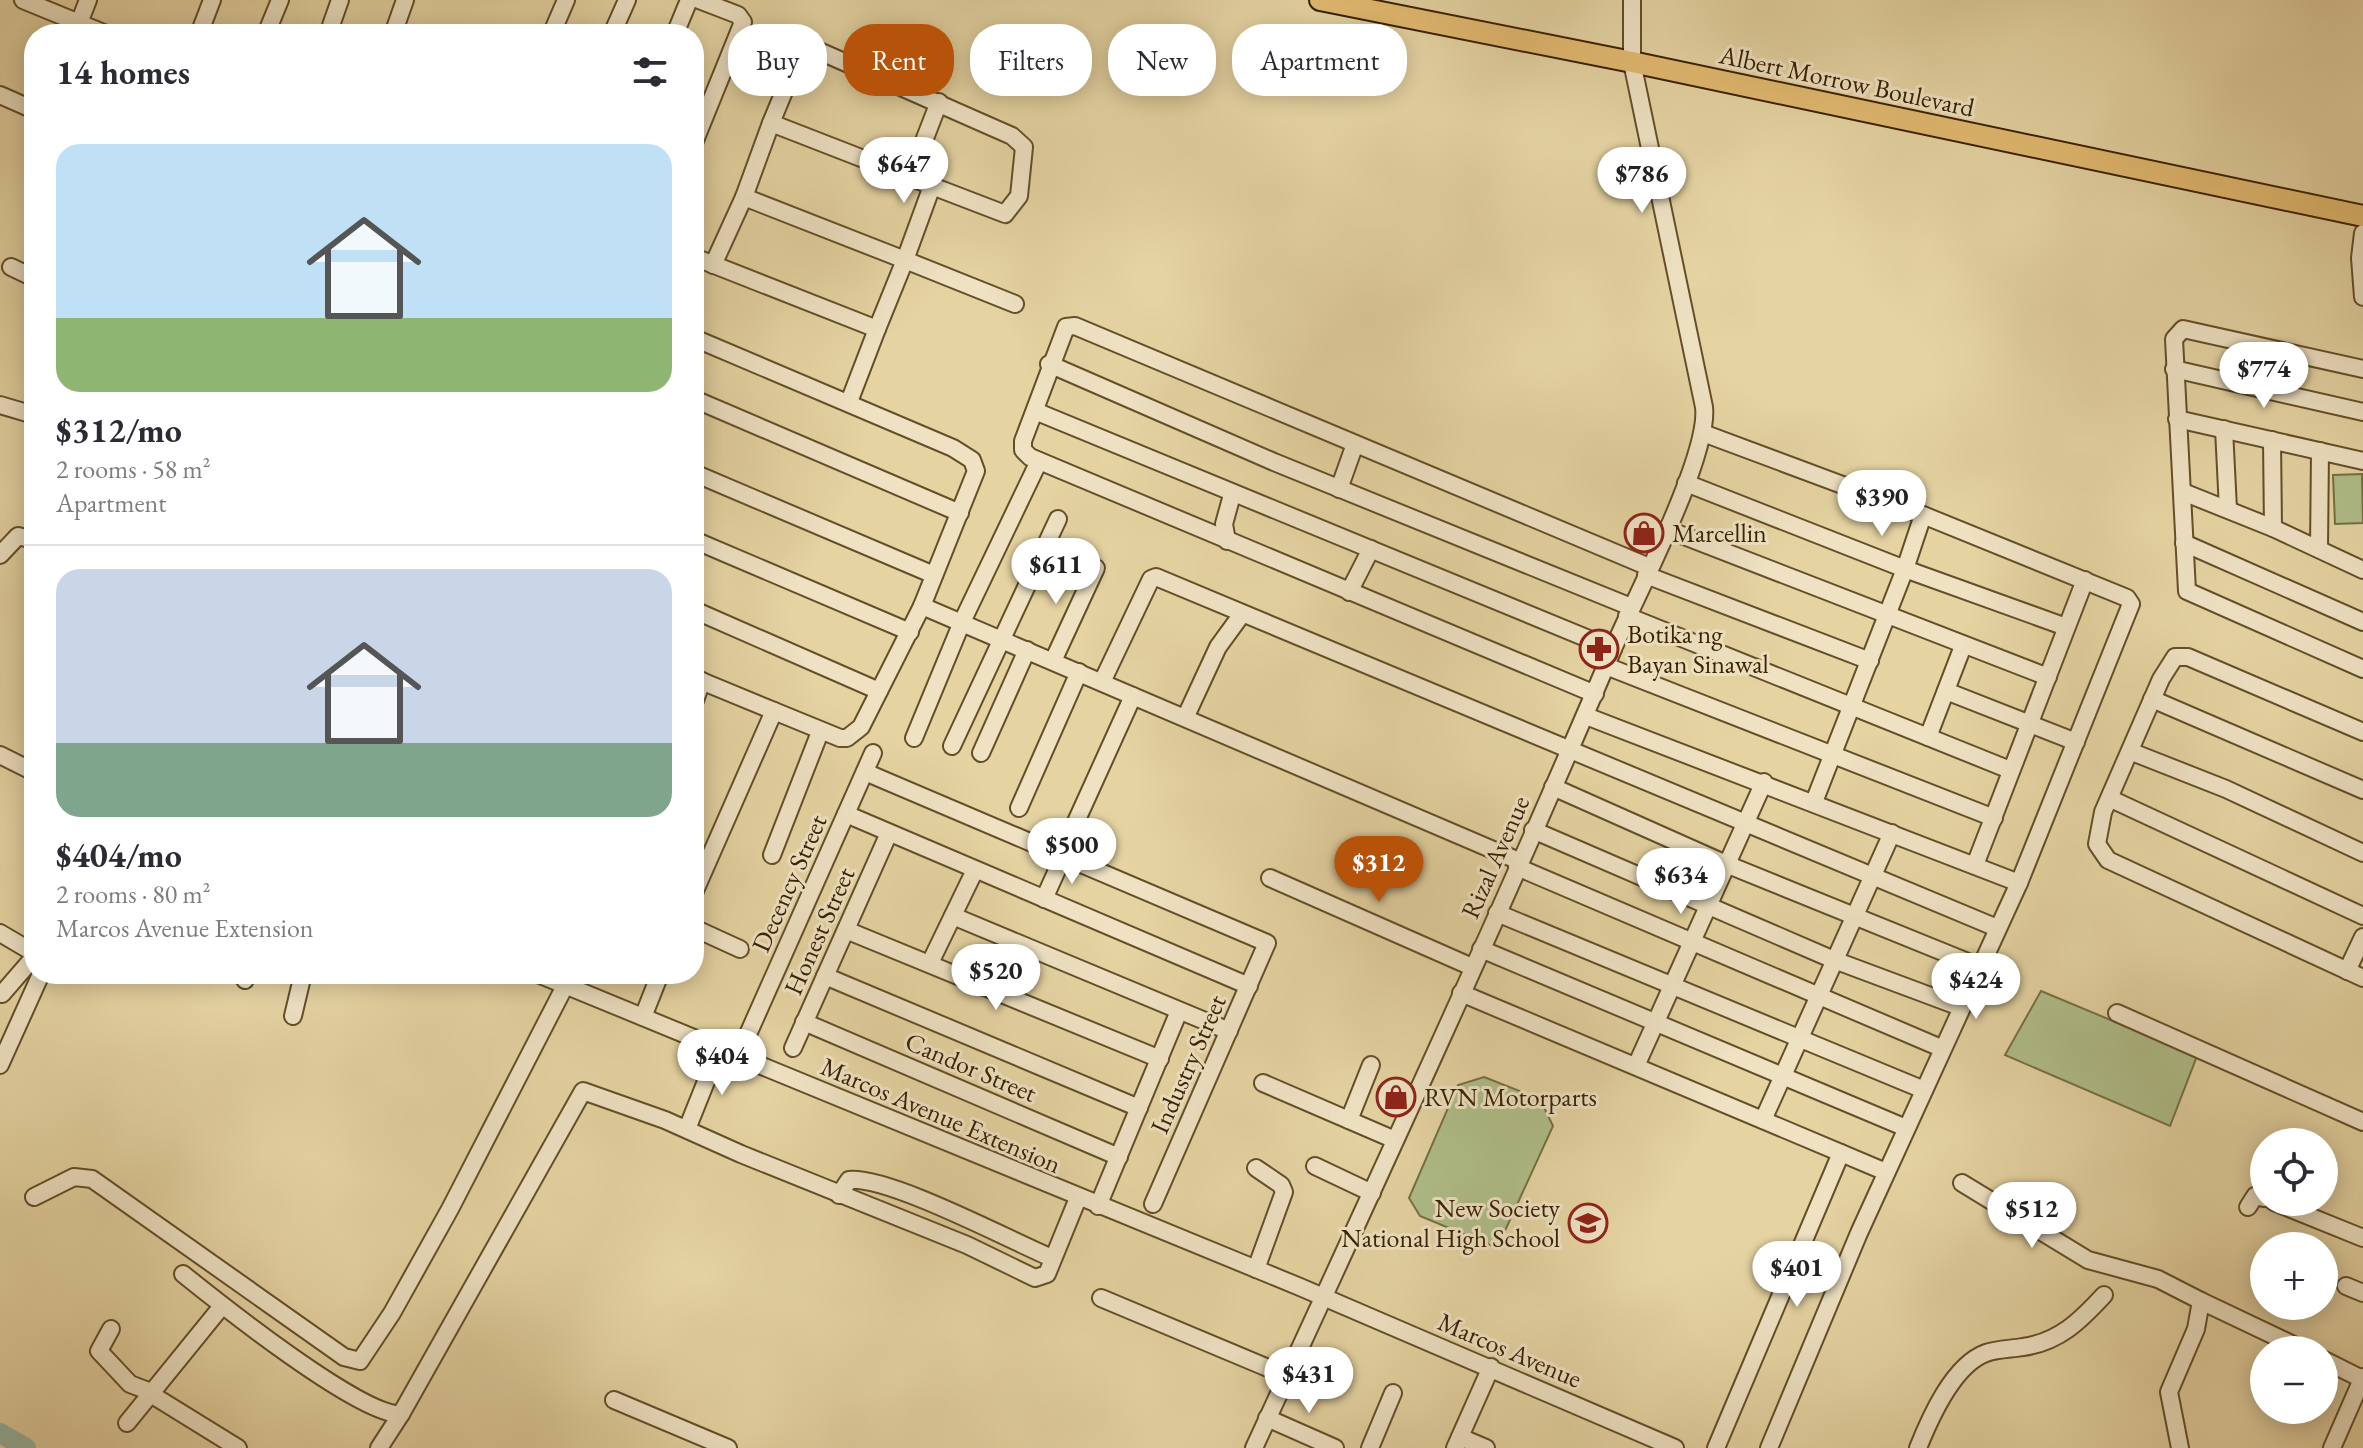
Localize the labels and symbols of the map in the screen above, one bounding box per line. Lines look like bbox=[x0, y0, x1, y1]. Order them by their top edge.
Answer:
street label: Albert Morrow Boulevard bbox=[1715, 37, 1978, 125]
pin: $647 bbox=[857, 137, 951, 205]
pin: $786 bbox=[1595, 147, 1689, 215]
pin: $774 bbox=[2217, 342, 2311, 410]
pin: $390 bbox=[1835, 470, 1929, 538]
shop icon: Marcellin bbox=[1623, 512, 1665, 554]
place label: Marcellin bbox=[1672, 516, 1767, 550]
pin: $611 bbox=[1009, 538, 1103, 606]
place label: Botika ng Bayan Sinawal bbox=[1627, 617, 1769, 681]
pharmacy icon: Botika ng Bayan Sinawal bbox=[1578, 628, 1620, 670]
street label: Rizal Avenue bbox=[1453, 790, 1537, 924]
street label: Decency Street bbox=[744, 809, 834, 957]
pin: $500 bbox=[1025, 818, 1119, 886]
pin: $312 bbox=[1332, 836, 1426, 904]
pin: $634 bbox=[1634, 848, 1728, 916]
street label: Honest Street bbox=[776, 862, 862, 1000]
pin: $520 bbox=[949, 944, 1043, 1012]
pin: $424 bbox=[1929, 953, 2023, 1021]
street label: Industry Street bbox=[1142, 989, 1234, 1139]
street label: Candor Street bbox=[900, 1024, 1042, 1110]
pin: $404 bbox=[675, 1029, 769, 1097]
street label: Marcos Avenue Extension bbox=[816, 1049, 1066, 1181]
shop icon: RVN Motorparts bbox=[1375, 1076, 1417, 1118]
place label: RVN Motorparts bbox=[1424, 1080, 1597, 1114]
pin: $512 bbox=[1985, 1182, 2079, 1250]
place label: New Society National High School bbox=[1341, 1191, 1561, 1255]
school or university icon: New Society National High School bbox=[1567, 1202, 1609, 1244]
pin: $401 bbox=[1750, 1241, 1844, 1309]
street label: Marcos Avenue bbox=[1433, 1304, 1587, 1396]
pin: $431 bbox=[1262, 1347, 1356, 1415]

